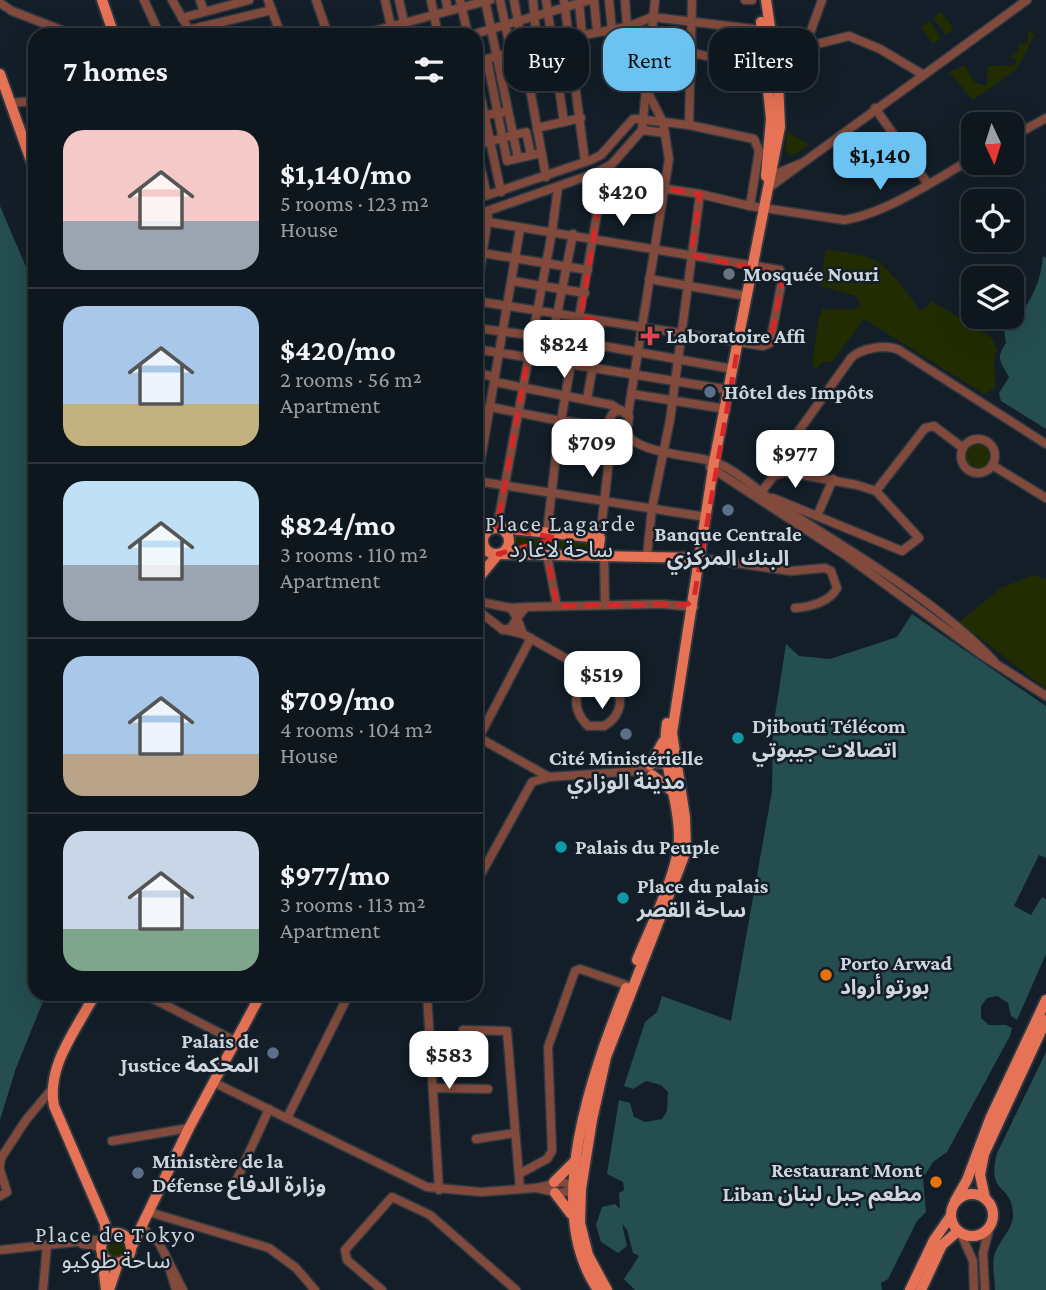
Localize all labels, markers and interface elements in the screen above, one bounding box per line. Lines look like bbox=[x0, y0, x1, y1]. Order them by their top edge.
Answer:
chip: Buy bbox=[504, 28, 589, 91]
chip: Rent bbox=[603, 28, 695, 91]
chip: Filters bbox=[709, 28, 818, 91]
icon: filters bbox=[410, 51, 448, 89]
text: 7 homes bbox=[63, 54, 168, 87]
north arrow bbox=[961, 112, 1024, 175]
map controls bbox=[961, 112, 1024, 329]
pin: $1,140 bbox=[823, 132, 937, 192]
text: $1,140 bbox=[849, 142, 911, 168]
text: $1,140/mo bbox=[280, 157, 412, 190]
icon: home bbox=[119, 158, 203, 242]
pin: $420 bbox=[582, 168, 664, 228]
text: $420 bbox=[598, 178, 648, 204]
button: locate bbox=[961, 189, 1024, 252]
text: 5 rooms · 123 m² bbox=[280, 190, 429, 216]
text: House bbox=[280, 216, 338, 242]
place label: Mosquée Nouri bbox=[743, 262, 879, 286]
marker: Mosquée Nouri bbox=[721, 266, 737, 282]
button: layers bbox=[961, 266, 1024, 329]
pin: $824 bbox=[523, 320, 605, 380]
place label: Laboratoire Affi bbox=[666, 324, 806, 348]
marker: Laboratoire Affi bbox=[640, 326, 660, 346]
text: $824 bbox=[540, 330, 588, 356]
text: $420/mo bbox=[280, 333, 396, 366]
icon: home bbox=[119, 334, 203, 418]
text: 2 rooms · 56 m² bbox=[280, 366, 422, 392]
place label: Hôtel des Impôts bbox=[724, 380, 874, 404]
marker: Hôtel des Impôts bbox=[702, 384, 718, 400]
text: Apartment bbox=[280, 392, 380, 418]
pin: $709 bbox=[551, 420, 633, 479]
text: $709 bbox=[568, 429, 616, 455]
pin: $977 bbox=[754, 430, 836, 490]
text: $977 bbox=[772, 440, 818, 466]
marker: Banque Centrale البنك المركزي bbox=[720, 502, 736, 518]
text: $824/mo bbox=[280, 508, 396, 541]
icon: home bbox=[119, 509, 203, 593]
district label: Place Lagarde ساحة لاغارد bbox=[485, 510, 637, 563]
place label: Banque Centrale البنك المركزي bbox=[654, 522, 802, 575]
text: 3 rooms · 110 m² bbox=[280, 541, 427, 567]
text: Apartment bbox=[280, 567, 380, 593]
pin: $519 bbox=[561, 652, 643, 711]
text: $519 bbox=[580, 661, 624, 687]
text: $709/mo bbox=[280, 683, 395, 716]
icon: home bbox=[119, 684, 203, 768]
place label: Djibouti Télécom اتصالات جيبوتي bbox=[752, 714, 906, 767]
text: 4 rooms · 104 m² bbox=[280, 716, 432, 742]
marker: Cité Ministérielle مدينة الوزاري bbox=[618, 726, 634, 742]
marker: Djibouti Télécom اتصالات جيبوتي bbox=[730, 730, 746, 746]
text: House bbox=[280, 742, 338, 768]
place label: Cité Ministérielle مدينة الوزاري bbox=[549, 746, 703, 799]
place label: Palais du Peuple bbox=[575, 835, 720, 859]
marker: Palais du Peuple bbox=[553, 839, 569, 855]
text: $977/mo bbox=[280, 858, 390, 891]
icon: home bbox=[119, 859, 203, 943]
place label: Place du palais ساحة القصر bbox=[636, 874, 769, 922]
marker: Place du palais ساحة القصر bbox=[615, 890, 631, 906]
text: 3 rooms · 113 m² bbox=[280, 891, 425, 917]
text: Apartment bbox=[280, 917, 380, 943]
place label: Porto Arwad بورتو أرواد bbox=[840, 951, 953, 999]
marker: Porto Arwad بورتو أرواد bbox=[818, 967, 834, 983]
place label: Palais de Justice المحكمة bbox=[119, 1029, 259, 1077]
pin: $583 bbox=[408, 1032, 490, 1091]
text: $583 bbox=[425, 1041, 473, 1067]
marker: Palais de Justice المحكمة bbox=[265, 1045, 281, 1061]
place label: Ministère de la Défense وزارة الدفاع bbox=[152, 1149, 326, 1200]
place label: Restaurant Mont Liban مطعم جبل لبنان bbox=[723, 1158, 922, 1209]
marker: Ministère de la Défense وزارة الدفاع bbox=[130, 1165, 146, 1181]
marker: Restaurant Mont Liban مطعم جبل لبنان bbox=[928, 1174, 944, 1190]
district label: Place de Tokyo ساحة طوكيو bbox=[35, 1221, 197, 1274]

